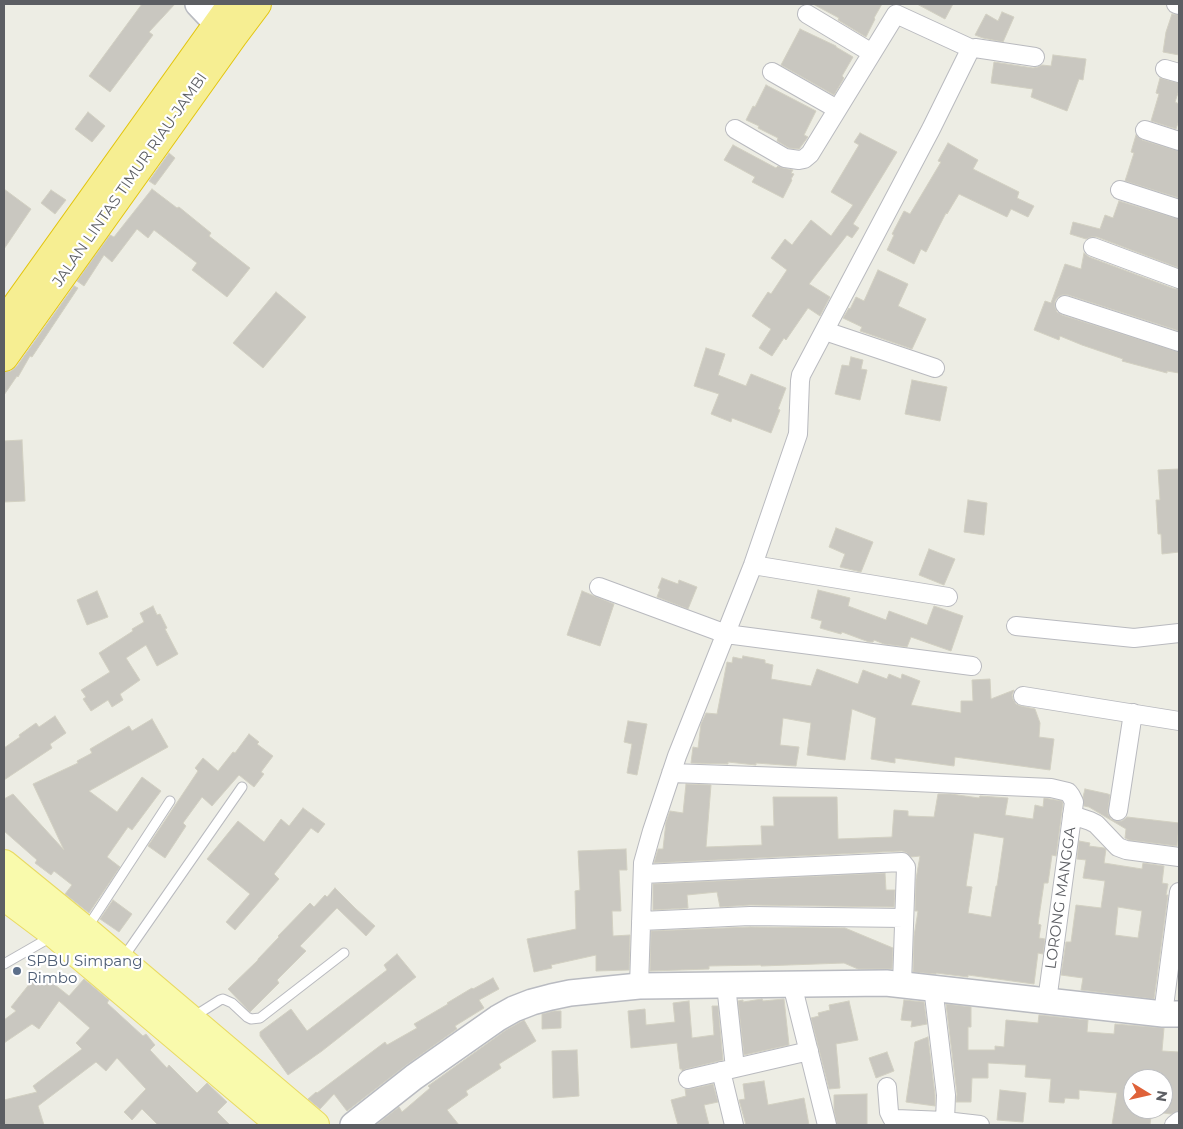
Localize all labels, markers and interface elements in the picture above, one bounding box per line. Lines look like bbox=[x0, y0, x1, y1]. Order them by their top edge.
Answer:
street label: JALAN LINTAS TIMUR RIAU-JAMBI bbox=[49, 70, 211, 290]
street label: LORONG MANGGA bbox=[1042, 826, 1080, 970]
place label: SPBU Simpang Rimbo bbox=[27, 953, 143, 988]
marker: SPBU Simpang Rimbo bbox=[11, 965, 23, 977]
north arrow bbox=[1123, 1069, 1173, 1119]
text: N bbox=[1152, 1089, 1172, 1103]

